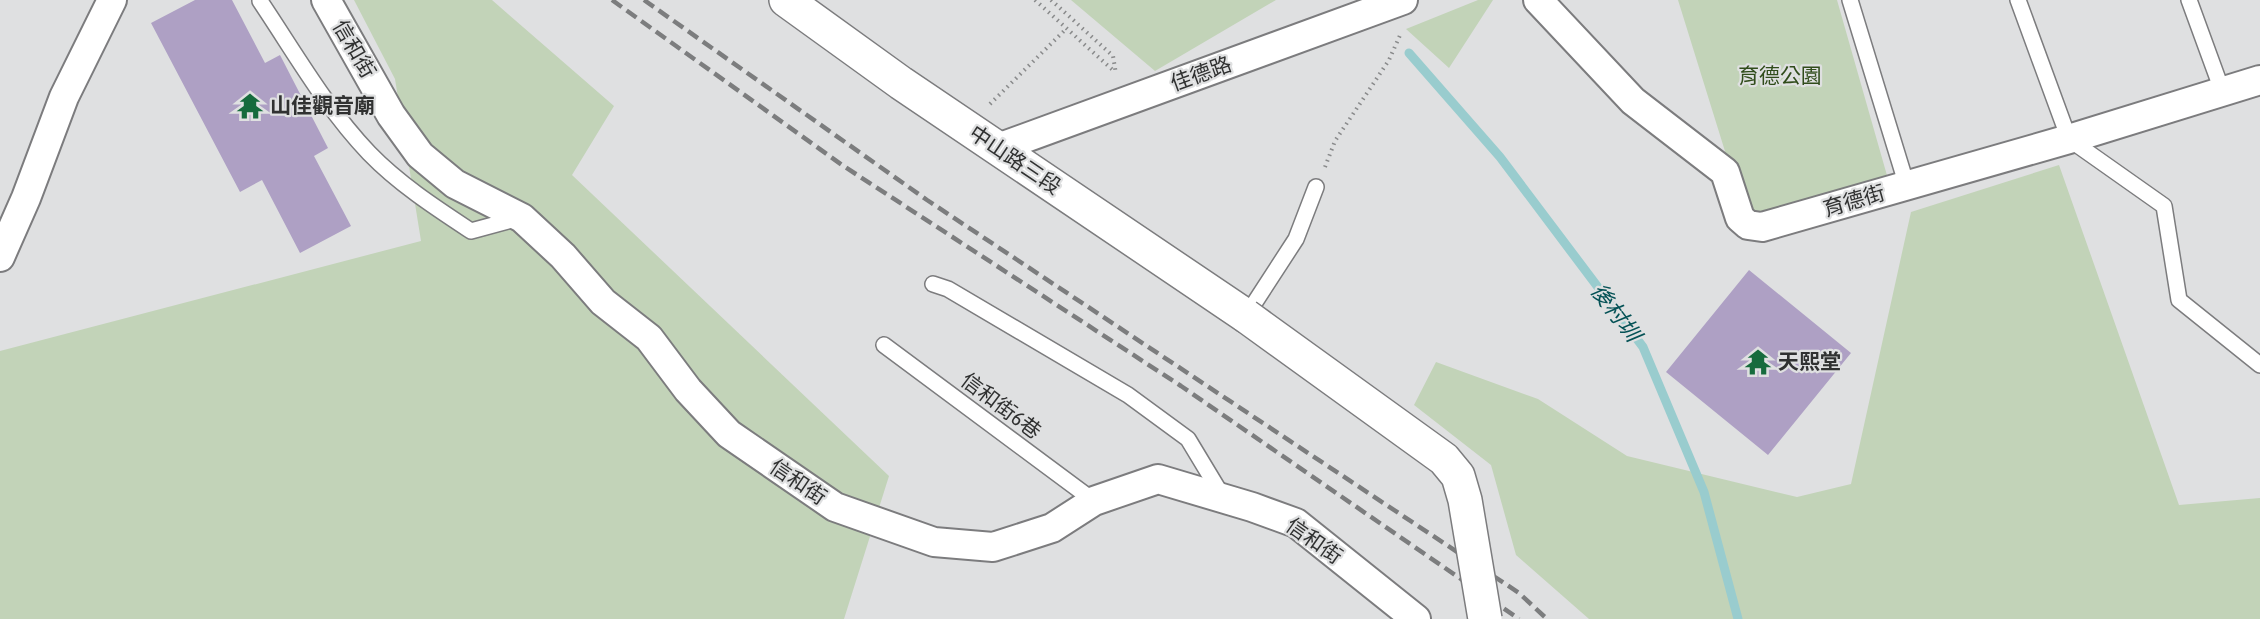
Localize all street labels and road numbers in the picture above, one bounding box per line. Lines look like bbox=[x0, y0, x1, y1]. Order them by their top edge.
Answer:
street label: 信和街 bbox=[329, 15, 381, 82]
street label: 佳德路 bbox=[1167, 51, 1234, 95]
street label: 中山路三段 bbox=[965, 120, 1066, 198]
street label: 育德街 bbox=[1820, 180, 1887, 220]
street label: 信和街6巷 bbox=[957, 367, 1046, 443]
street label: 信和街 bbox=[766, 454, 831, 509]
street label: 信和街 bbox=[1282, 512, 1347, 568]

